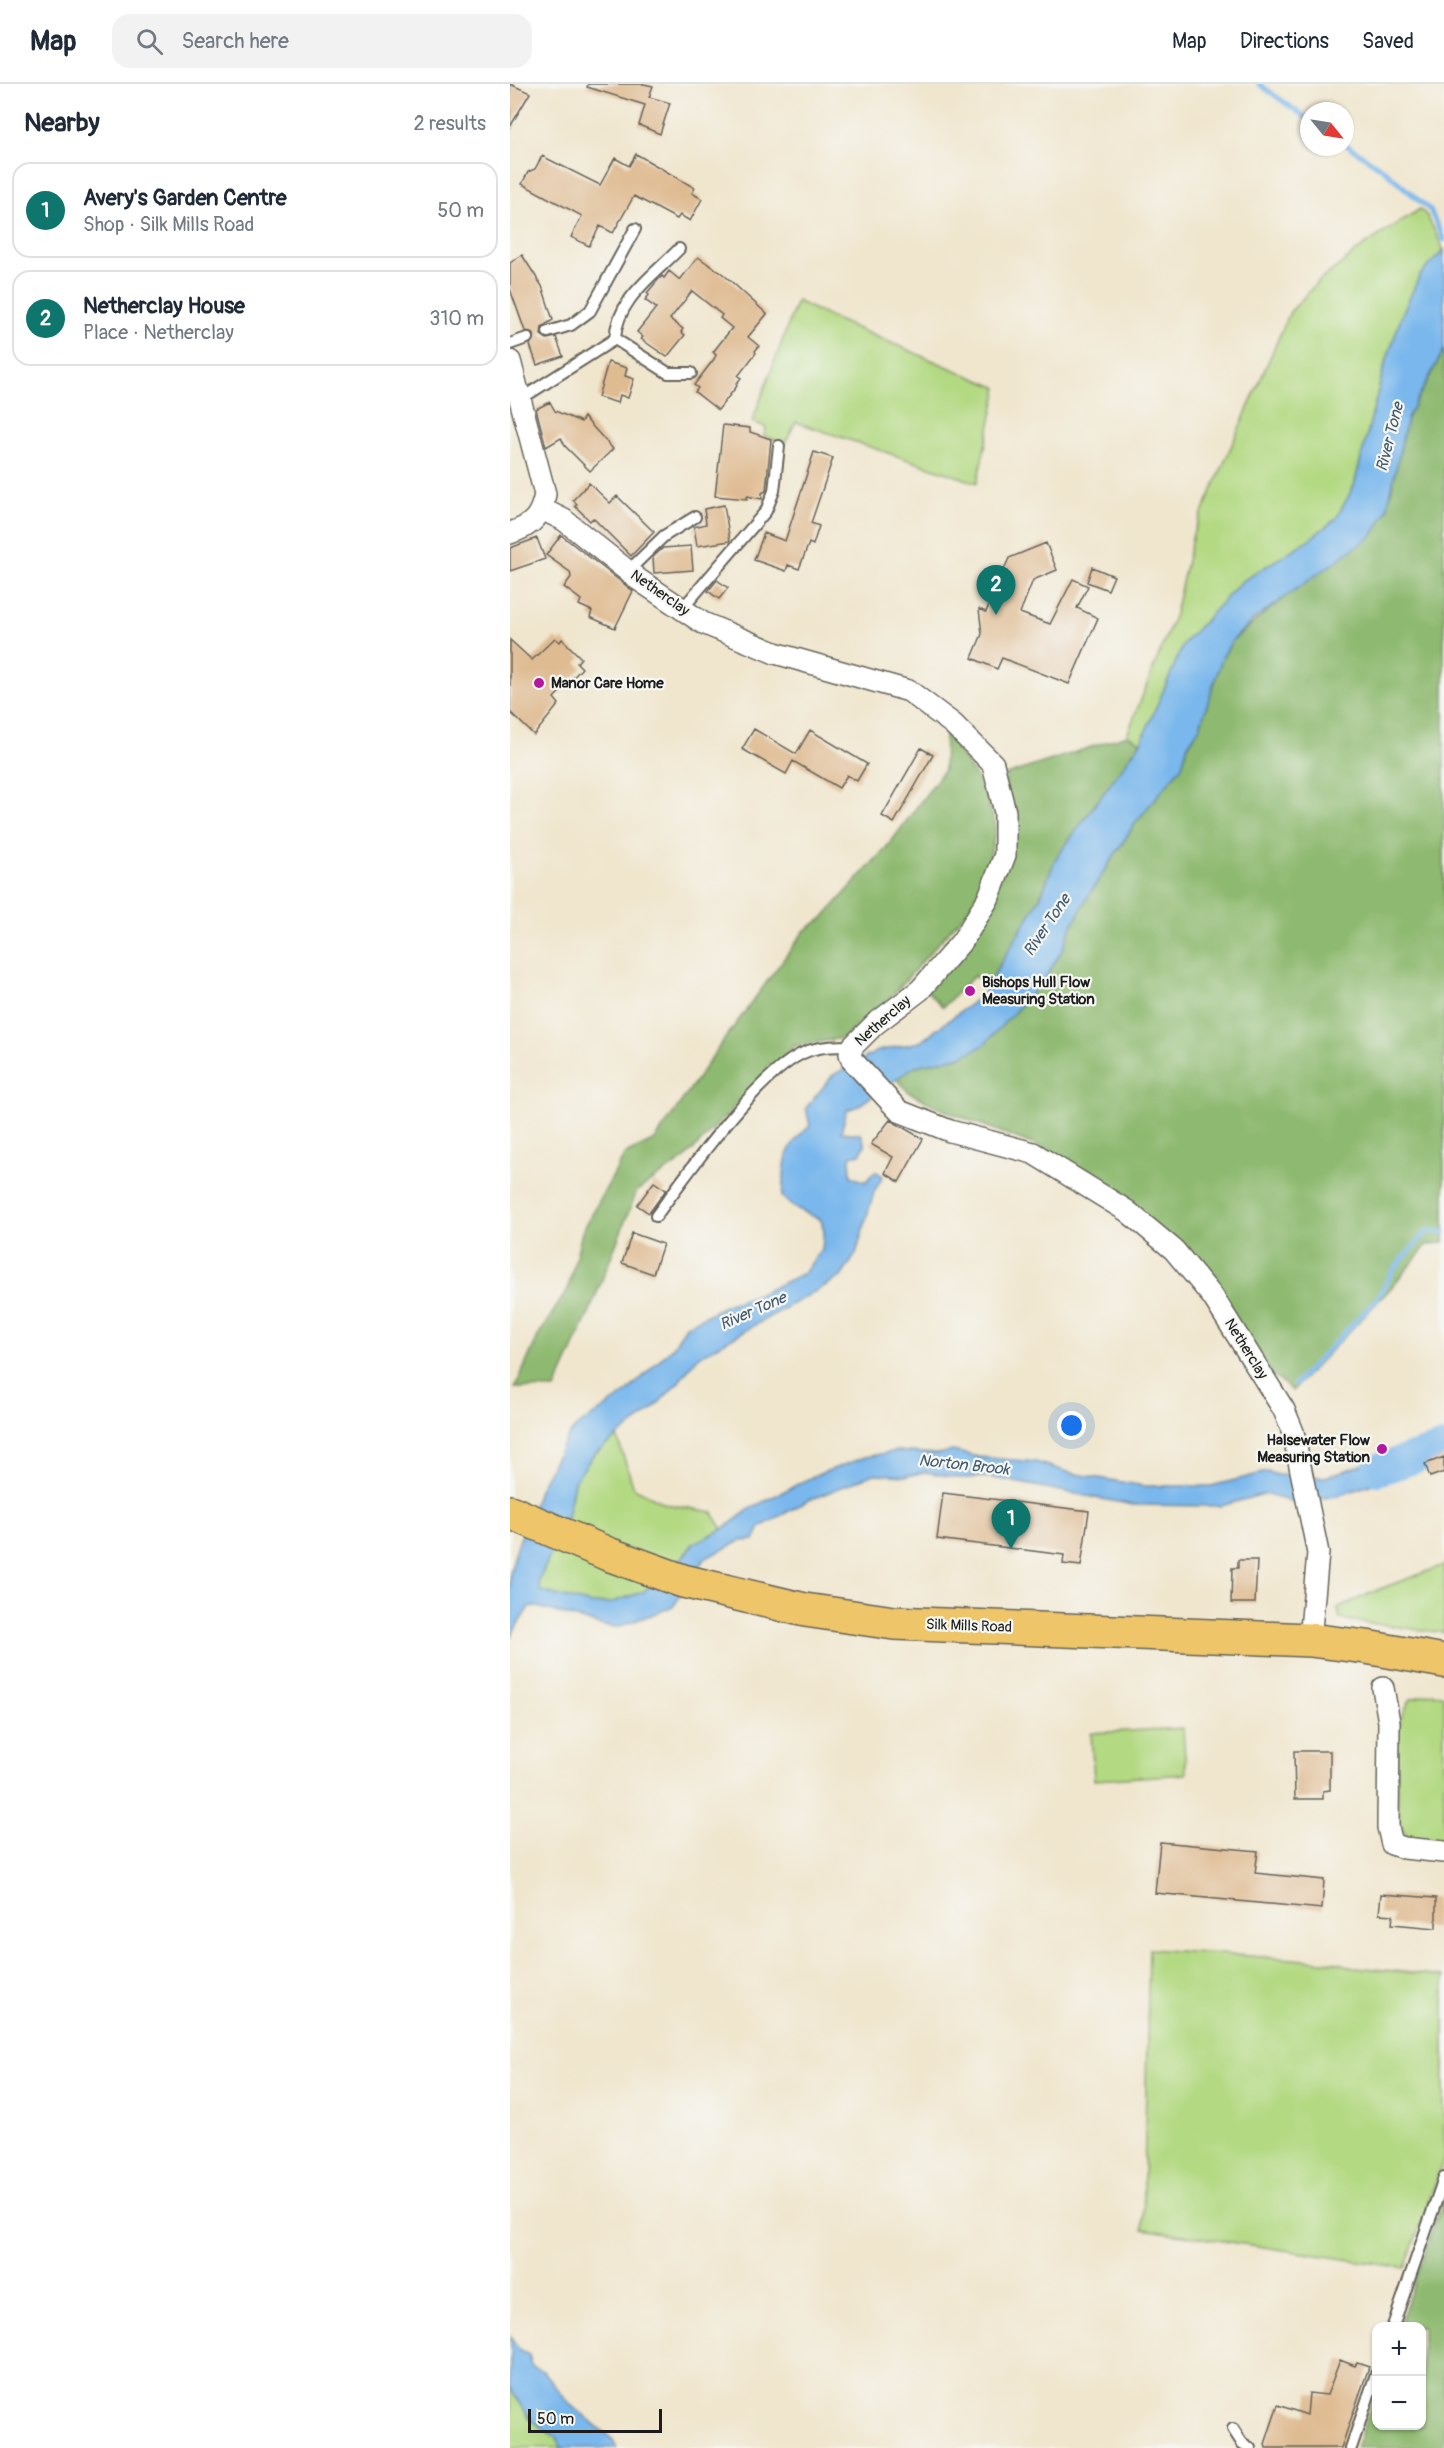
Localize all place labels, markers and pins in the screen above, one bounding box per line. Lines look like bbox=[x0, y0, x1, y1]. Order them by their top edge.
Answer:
pin: 2 bbox=[976, 566, 1016, 615]
place label: Manor Care Home bbox=[551, 674, 664, 693]
marker: Manor Care Home bbox=[532, 676, 546, 690]
place label: Bishops Hull Flow Measuring Station bbox=[982, 973, 1095, 1009]
marker: Bishops Hull Flow Measuring Station bbox=[963, 984, 977, 998]
place label: Halsewater Flow Measuring Station bbox=[1257, 1431, 1371, 1467]
marker: Halsewater Flow Measuring Station bbox=[1375, 1442, 1389, 1456]
pin: 1 bbox=[992, 1500, 1030, 1549]

